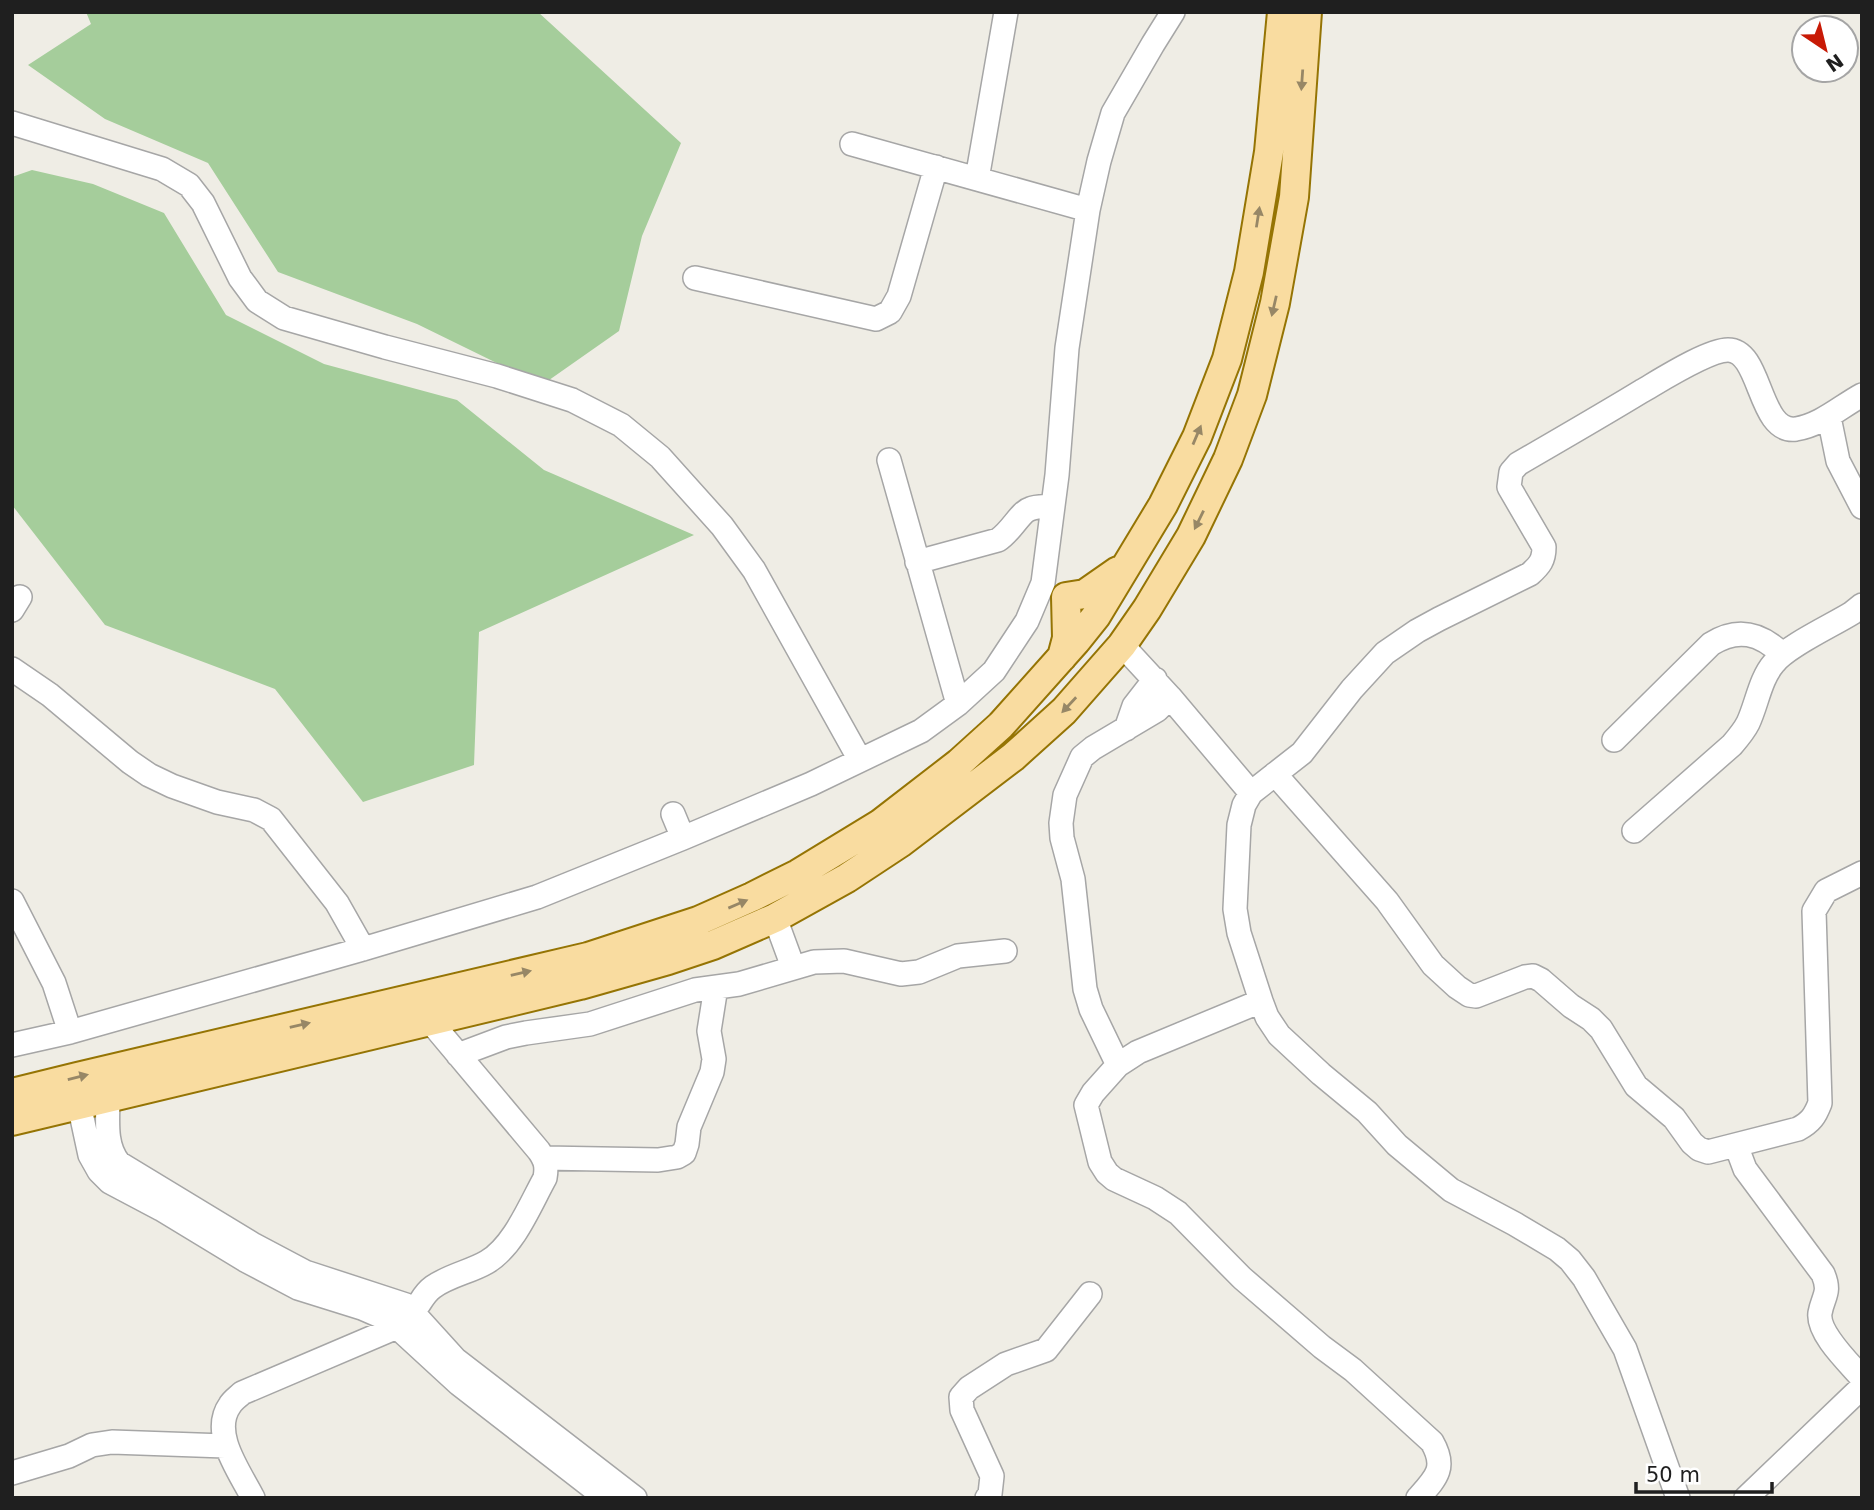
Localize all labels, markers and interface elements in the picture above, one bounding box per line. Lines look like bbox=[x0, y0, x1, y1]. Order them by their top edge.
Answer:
north arrow bbox=[1790, 14, 1860, 84]
text: N bbox=[1822, 49, 1848, 76]
one-way arrow bbox=[1297, 70, 1308, 92]
one-way arrow bbox=[1253, 206, 1264, 228]
one-way arrow bbox=[1268, 295, 1279, 317]
one-way arrow bbox=[1192, 425, 1203, 446]
one-way arrow bbox=[1193, 510, 1205, 530]
one-way arrow bbox=[1061, 696, 1077, 713]
one-way arrow bbox=[727, 898, 748, 909]
one-way arrow bbox=[510, 967, 532, 978]
one-way arrow bbox=[289, 1019, 311, 1030]
one-way arrow bbox=[67, 1071, 89, 1082]
scale bar bbox=[1636, 1450, 1772, 1494]
text: 50 m bbox=[1646, 1463, 1700, 1487]

